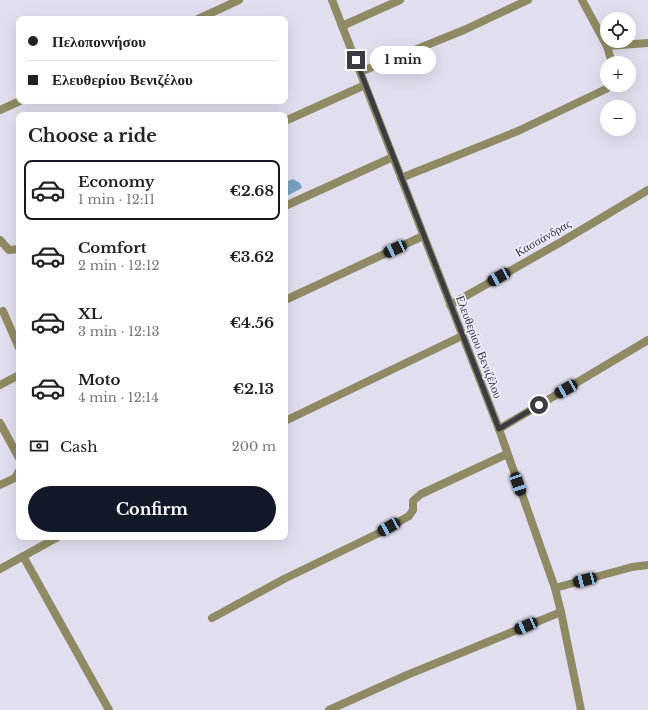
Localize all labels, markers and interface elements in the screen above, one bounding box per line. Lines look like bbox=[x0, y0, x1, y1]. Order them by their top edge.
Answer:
map controls bbox=[600, 12, 636, 136]
button: locate bbox=[600, 12, 636, 48]
text: Πελοποννήσου bbox=[52, 32, 146, 51]
callout: 1 min bbox=[370, 46, 436, 74]
route end bbox=[347, 51, 365, 69]
text: 1 min bbox=[384, 51, 422, 68]
button: + bbox=[600, 56, 636, 92]
text: Ελευθερίου Βενιζέλου bbox=[52, 70, 193, 89]
button: − bbox=[600, 100, 636, 136]
text: Choose a ride bbox=[28, 125, 157, 147]
icon: car bbox=[30, 172, 66, 208]
text: Economy bbox=[78, 172, 155, 191]
text: €2.68 bbox=[229, 181, 274, 200]
text: 1 min · 12:11 bbox=[78, 191, 155, 208]
street label: Κασσάνδρας bbox=[512, 215, 573, 260]
icon: car bbox=[30, 238, 66, 274]
text: Comfort bbox=[78, 238, 146, 257]
car bbox=[382, 238, 408, 260]
text: €3.62 bbox=[229, 247, 274, 266]
text: 2 min · 12:12 bbox=[78, 257, 160, 274]
car bbox=[486, 266, 512, 288]
street label: Ελευθερίου Βενιζέλου bbox=[453, 293, 506, 400]
icon: car bbox=[30, 304, 66, 340]
text: XL bbox=[78, 304, 102, 323]
text: €4.56 bbox=[230, 313, 274, 332]
text: 3 min · 12:13 bbox=[78, 323, 160, 340]
icon: car bbox=[30, 370, 66, 406]
text: Moto bbox=[78, 370, 120, 389]
car bbox=[553, 378, 579, 400]
text: €2.13 bbox=[233, 379, 274, 398]
text: 4 min · 12:14 bbox=[78, 389, 159, 406]
route start bbox=[530, 396, 548, 414]
icon: cash bbox=[28, 435, 50, 457]
text: Cash bbox=[60, 437, 97, 456]
text: 200 m bbox=[232, 438, 276, 455]
car bbox=[508, 471, 528, 497]
button: Confirm bbox=[28, 486, 276, 532]
car bbox=[376, 516, 402, 538]
car bbox=[572, 571, 598, 589]
car bbox=[513, 616, 539, 636]

